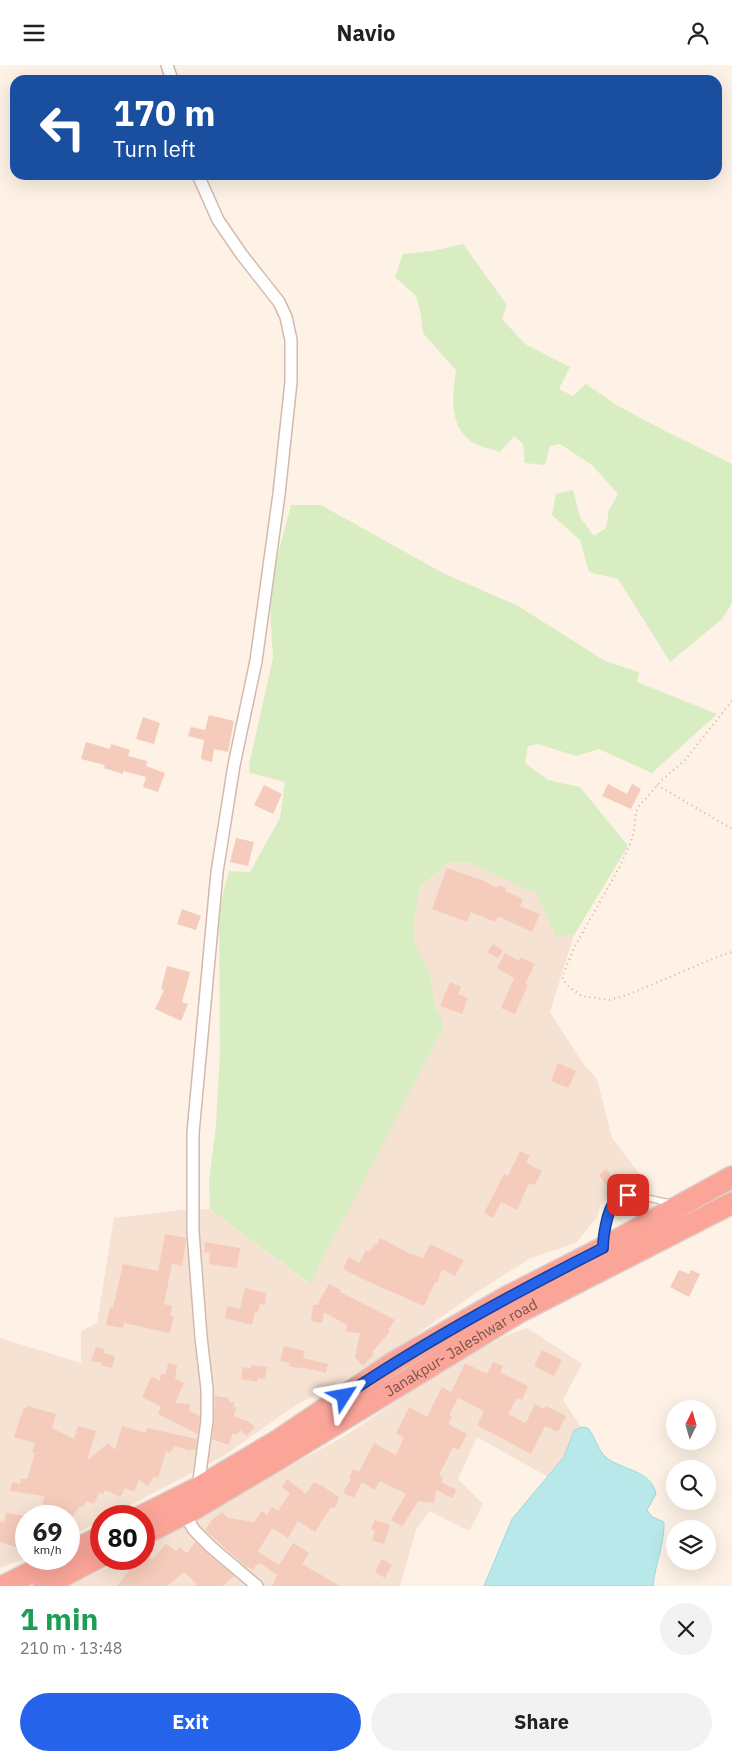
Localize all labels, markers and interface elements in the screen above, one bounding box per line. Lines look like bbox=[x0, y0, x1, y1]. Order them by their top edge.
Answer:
text: Navio bbox=[337, 18, 395, 47]
icon: menu bbox=[20, 19, 48, 47]
icon: person bbox=[684, 19, 712, 47]
text: 170 m bbox=[113, 90, 216, 136]
icon: left bbox=[30, 95, 95, 160]
text: Turn left bbox=[113, 134, 196, 163]
pin bbox=[607, 1174, 649, 1216]
icon: arrive bbox=[614, 1181, 642, 1209]
street label: Janakpur- Jaleshwar road bbox=[381, 1294, 540, 1401]
position arrow bbox=[317, 1369, 369, 1421]
north arrow bbox=[666, 1400, 716, 1450]
map controls bbox=[666, 1400, 716, 1570]
button: search bbox=[666, 1460, 716, 1510]
speed limit sign: 80 bbox=[90, 1505, 155, 1570]
text: 69 bbox=[32, 1515, 63, 1548]
button: layers bbox=[666, 1520, 716, 1570]
text: km/h bbox=[33, 1542, 62, 1557]
text: 1 min bbox=[20, 1599, 98, 1638]
button: close bbox=[660, 1603, 712, 1655]
text: 210 m · 13:48 bbox=[20, 1638, 122, 1658]
button: Exit bbox=[20, 1693, 361, 1751]
button: Share bbox=[371, 1693, 712, 1751]

